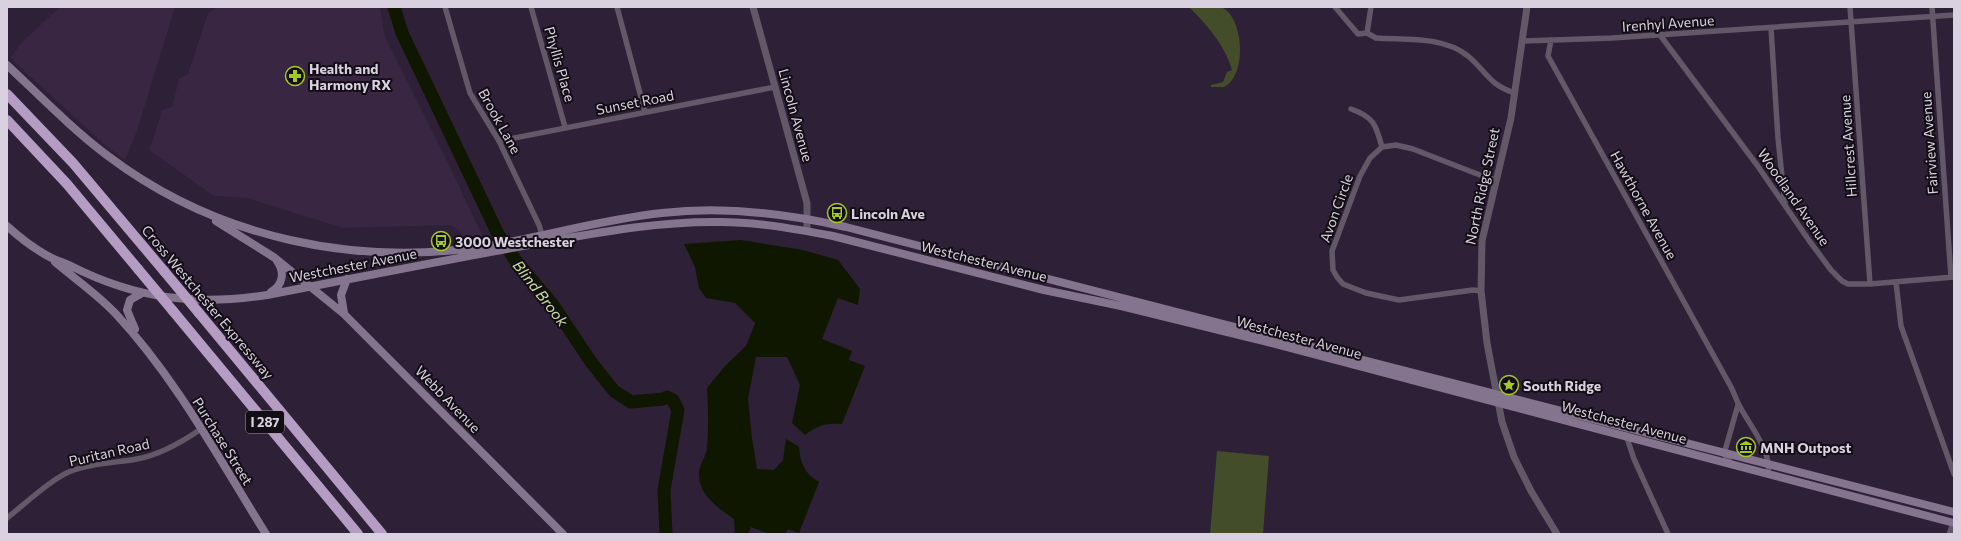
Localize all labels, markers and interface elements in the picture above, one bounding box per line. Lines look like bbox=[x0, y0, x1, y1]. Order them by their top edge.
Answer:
street label: Irenhyl Avenue bbox=[1621, 11, 1715, 35]
street label: Phyllis Place bbox=[541, 24, 579, 104]
place label: Health and Harmony RX bbox=[309, 60, 391, 93]
pharmacy icon: Health and Harmony RX bbox=[284, 65, 306, 87]
street label: Lincoln Avenue bbox=[775, 67, 817, 163]
street label: Brook Lane bbox=[475, 85, 525, 157]
street label: Sunset Road bbox=[595, 86, 675, 118]
street label: Fairview Avenue bbox=[1917, 91, 1941, 195]
street label: Hillcrest Avenue bbox=[1836, 94, 1860, 198]
street label: North Ridge Street bbox=[1461, 126, 1503, 246]
street label: Woodland Avenue bbox=[1754, 145, 1834, 249]
street label: Hawthorne Avenue bbox=[1607, 148, 1681, 262]
street label: Avon Circle bbox=[1316, 171, 1356, 245]
bus stop icon: Lincoln Ave bbox=[826, 202, 848, 224]
place label: Lincoln Ave bbox=[851, 205, 925, 222]
street label: Cross Westchester Expressway bbox=[138, 221, 278, 383]
bus stop icon: 3000 Westchester bbox=[430, 230, 452, 252]
place label: 3000 Westchester bbox=[455, 233, 575, 250]
street label: Westchester Avenue bbox=[919, 237, 1049, 285]
street label: Westchester Avenue bbox=[288, 244, 418, 286]
water label: Blind Brook bbox=[510, 256, 573, 330]
street label: Westchester Avenue bbox=[1234, 312, 1364, 362]
street label: Webb Avenue bbox=[412, 362, 484, 436]
place icon: South Ridge bbox=[1498, 374, 1520, 396]
place label: South Ridge bbox=[1523, 377, 1601, 394]
street label: Purchase Street bbox=[189, 394, 257, 488]
street label: Westchester Avenue bbox=[1559, 397, 1689, 447]
road number: I 287 bbox=[246, 411, 284, 433]
street label: Puritan Road bbox=[67, 434, 151, 470]
museum icon: MNH Outpost bbox=[1735, 436, 1757, 458]
place label: MNH Outpost bbox=[1760, 439, 1851, 456]

